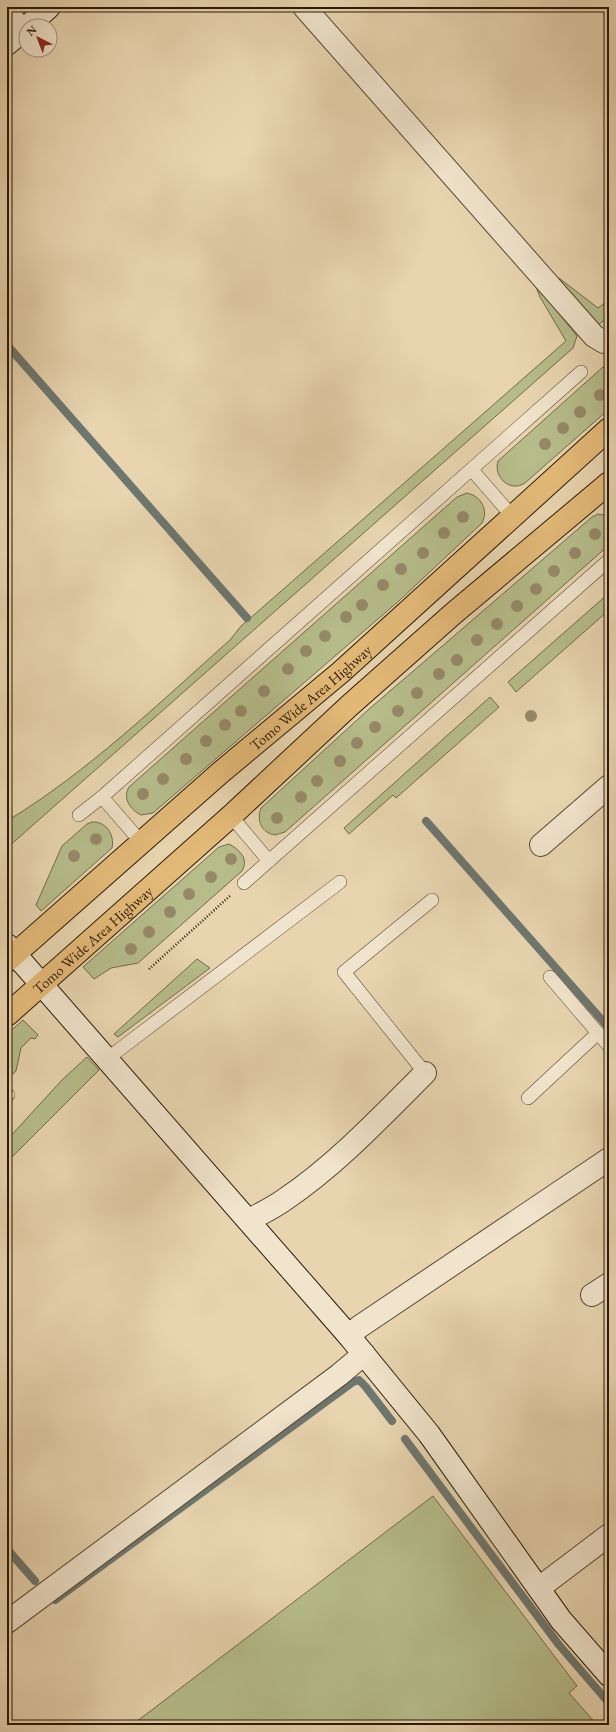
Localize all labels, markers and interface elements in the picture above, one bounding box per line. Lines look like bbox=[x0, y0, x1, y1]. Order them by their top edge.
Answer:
north arrow bbox=[18, 18, 58, 58]
text: N bbox=[23, 22, 39, 39]
street label: Tomo Wide Area Highway bbox=[245, 640, 375, 754]
street label: Tomo Wide Area Highway bbox=[28, 881, 156, 998]

